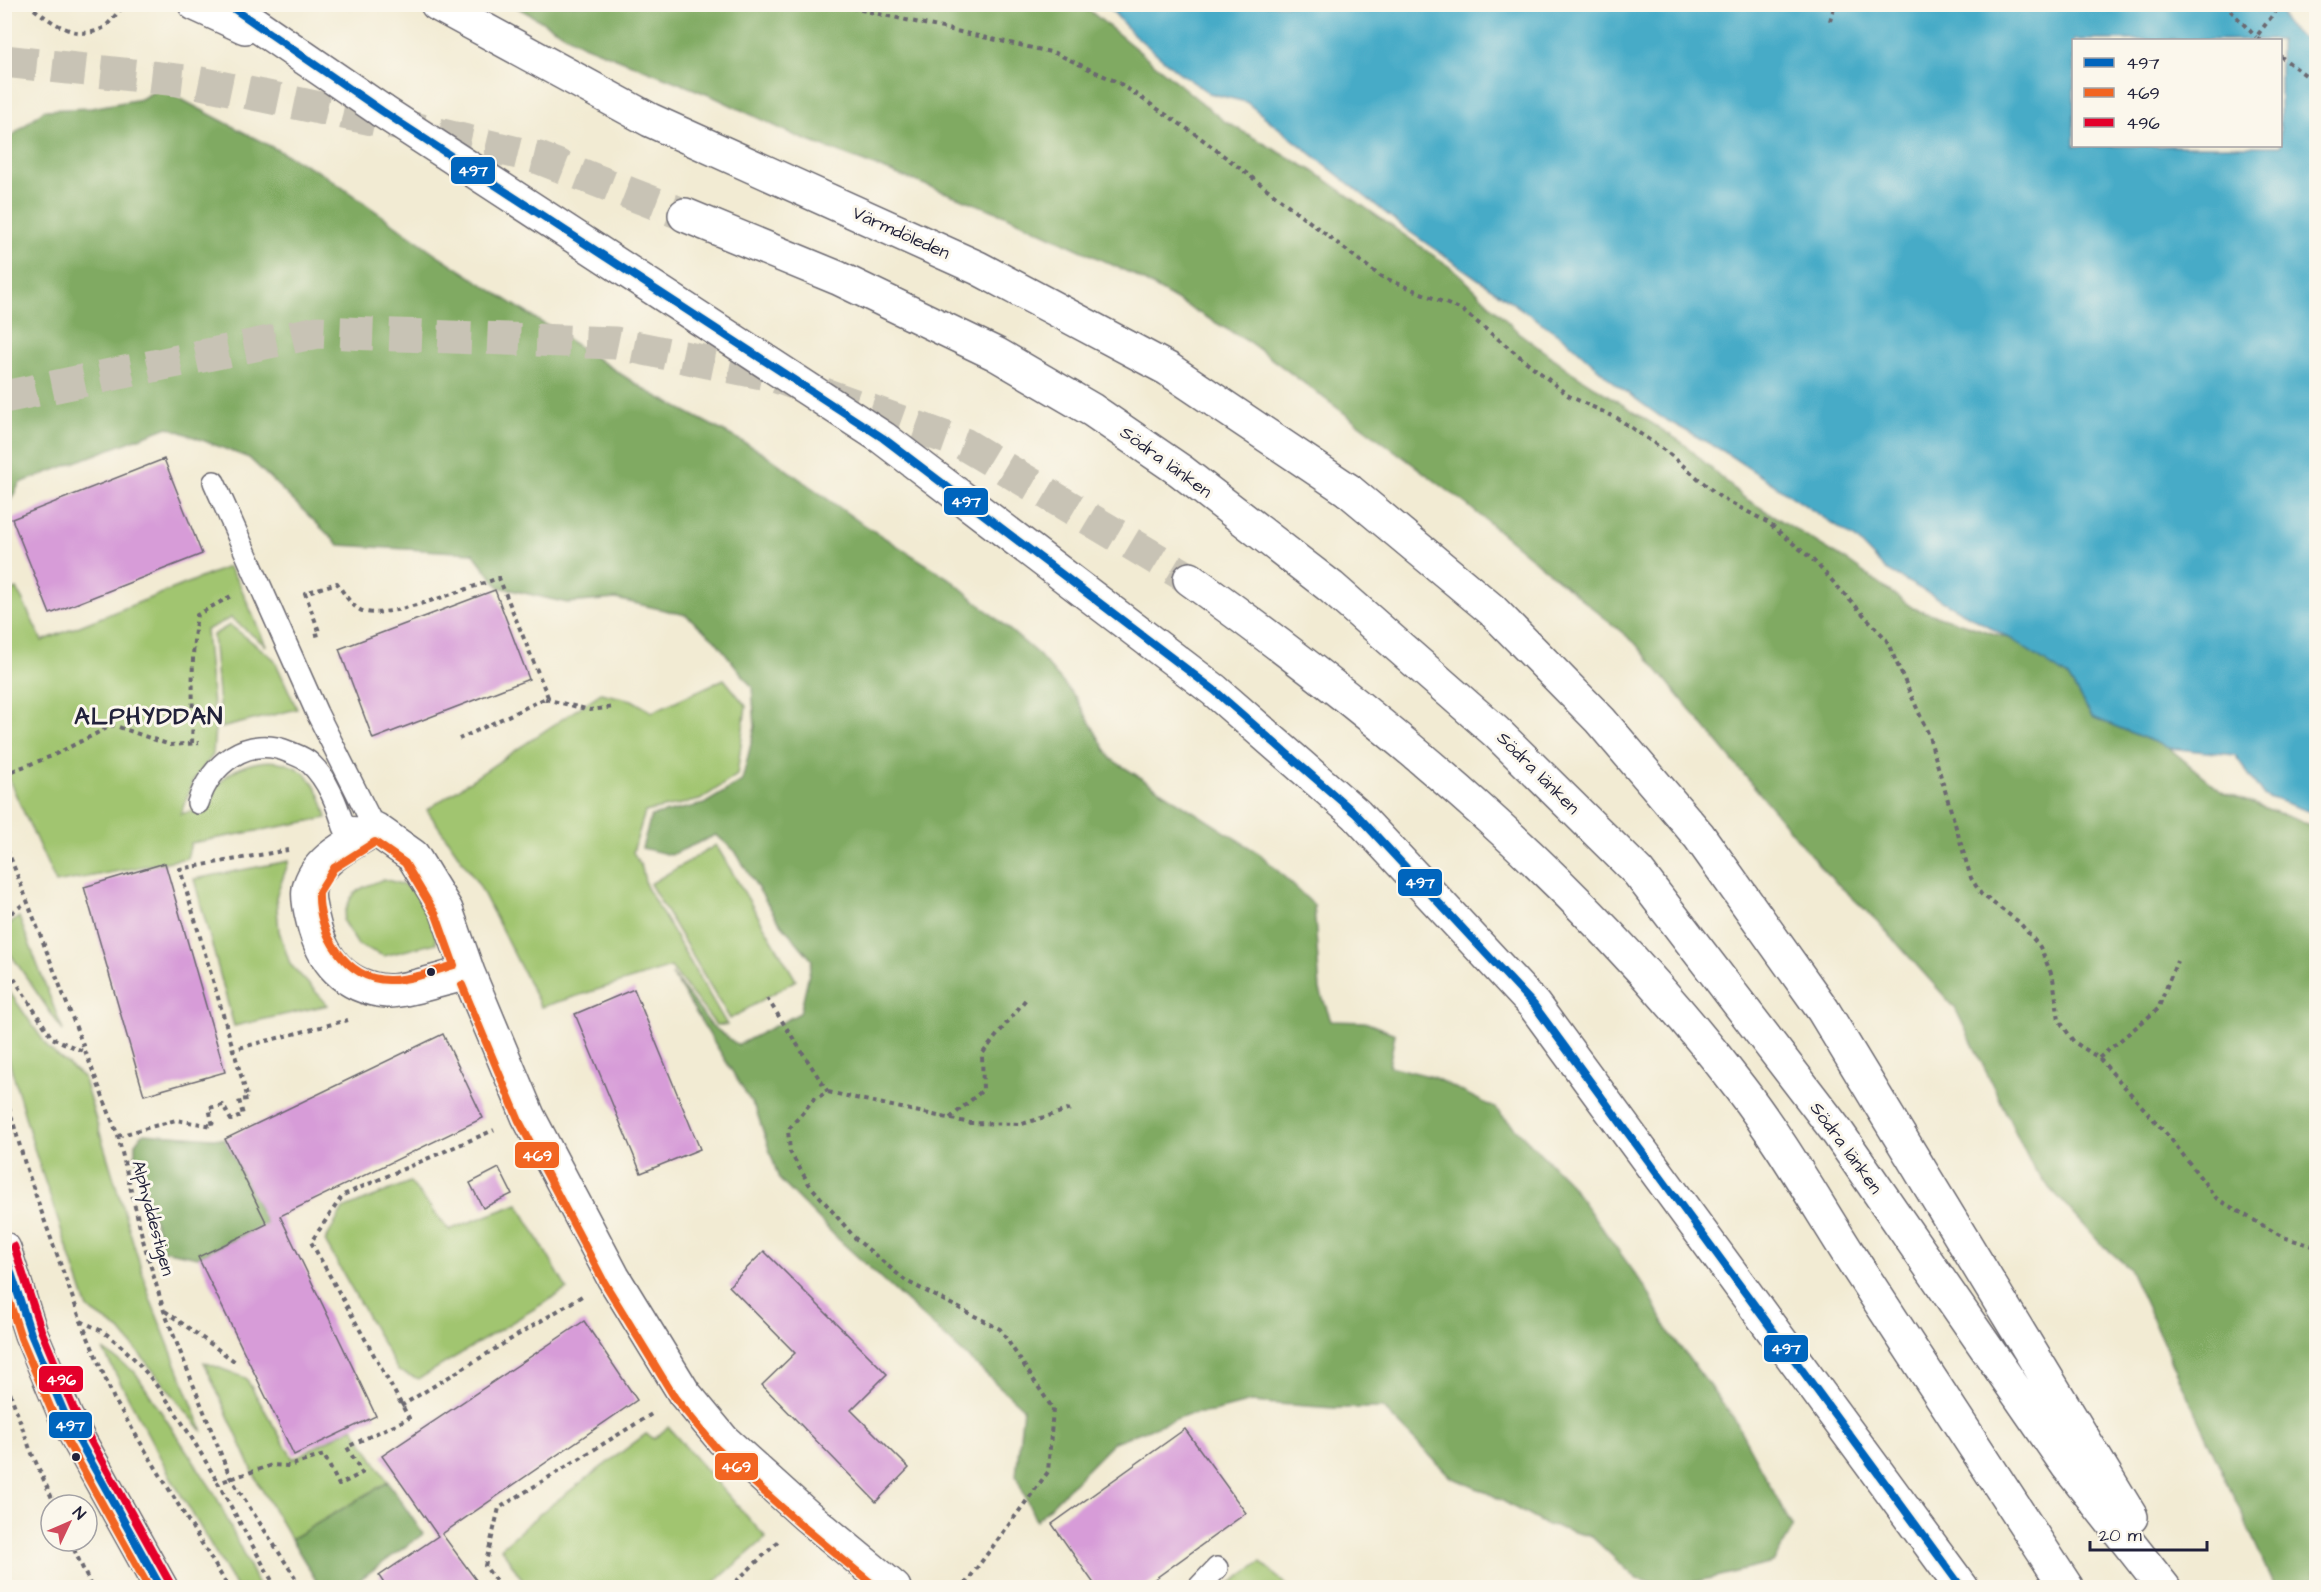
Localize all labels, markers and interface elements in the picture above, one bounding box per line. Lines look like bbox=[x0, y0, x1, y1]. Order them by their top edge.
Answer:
legend bbox=[2072, 39, 2282, 147]
text: 497 bbox=[2126, 51, 2160, 76]
text: 469 bbox=[2126, 81, 2160, 106]
text: 496 bbox=[2126, 111, 2160, 136]
line badge: 497 bbox=[450, 156, 496, 185]
text: 497 bbox=[458, 160, 488, 182]
street label: Värmdöleden bbox=[848, 200, 954, 266]
street label: Södra länken bbox=[1115, 420, 1217, 504]
line badge: 497 bbox=[943, 487, 989, 516]
text: 497 bbox=[951, 491, 981, 513]
district label: ALPHYDDAN bbox=[74, 700, 224, 734]
street label: Södra länken bbox=[1491, 726, 1585, 820]
line badge: 497 bbox=[1397, 868, 1443, 897]
text: 497 bbox=[1405, 872, 1435, 894]
unlabelled marker bbox=[425, 966, 437, 978]
street label: Södra länken bbox=[1804, 1097, 1888, 1199]
line badge: 469 bbox=[514, 1141, 560, 1169]
text: 469 bbox=[522, 1145, 552, 1167]
street label: Alphyddestigen bbox=[125, 1158, 180, 1279]
line badge: 497 bbox=[1763, 1334, 1809, 1363]
text: 497 bbox=[1771, 1338, 1801, 1360]
line badge: 496 bbox=[38, 1365, 84, 1393]
text: 496 bbox=[46, 1369, 76, 1391]
line badge: 497 bbox=[48, 1411, 93, 1439]
text: 497 bbox=[55, 1415, 85, 1437]
unlabelled marker bbox=[70, 1451, 82, 1463]
line badge: 469 bbox=[714, 1452, 759, 1481]
text: 469 bbox=[721, 1456, 751, 1478]
north arrow bbox=[39, 1493, 99, 1553]
text: N bbox=[68, 1502, 90, 1525]
scale bar bbox=[2090, 1514, 2207, 1552]
text: 20 m bbox=[2099, 1523, 2142, 1548]

